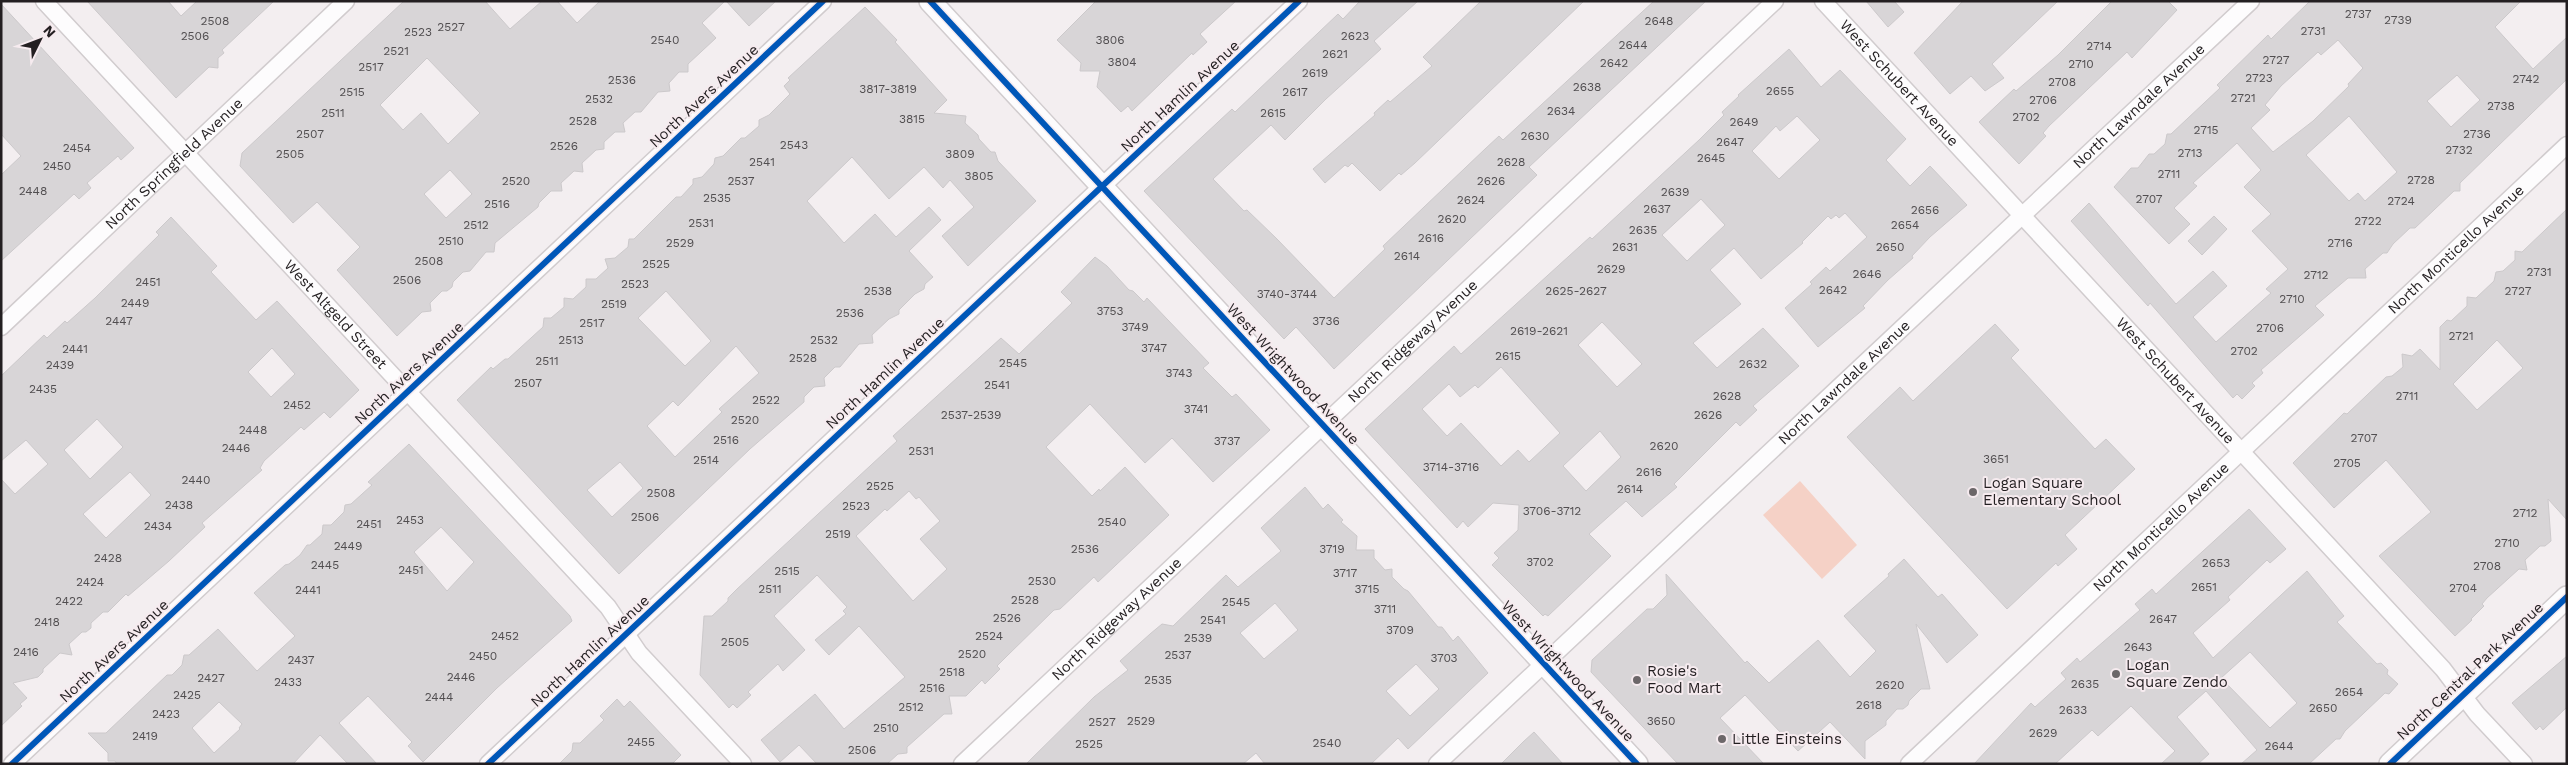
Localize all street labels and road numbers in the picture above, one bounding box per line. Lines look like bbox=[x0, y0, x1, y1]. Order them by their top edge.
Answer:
street label: West Schubert Avenue bbox=[1836, 16, 1962, 150]
street label: North Hamlin Avenue bbox=[1117, 36, 1243, 156]
street label: North Lawndale Avenue bbox=[2069, 40, 2209, 172]
street label: North Avers Avenue bbox=[646, 41, 762, 151]
street label: North Springfield Avenue bbox=[101, 94, 247, 233]
street label: North Monticello Avenue bbox=[2384, 181, 2528, 318]
street label: West Altgeld Street bbox=[280, 256, 391, 373]
street label: North Ridgeway Avenue bbox=[1344, 276, 1481, 406]
street label: West Wrightwood Avenue bbox=[1223, 300, 1363, 448]
street label: North Hamlin Avenue bbox=[822, 313, 948, 433]
street label: West Schubert Avenue bbox=[2112, 314, 2238, 448]
street label: North Lawndale Avenue bbox=[1774, 316, 1914, 449]
street label: North Avers Avenue bbox=[351, 318, 467, 428]
street label: North Monticello Avenue bbox=[2089, 459, 2233, 595]
street label: North Ridgeway Avenue bbox=[1048, 554, 1185, 684]
street label: North Hamlin Avenue bbox=[527, 591, 653, 711]
street label: North Avers Avenue bbox=[56, 596, 172, 706]
street label: West Wrightwood Avenue bbox=[1498, 597, 1638, 745]
street label: North Central Park Avenue bbox=[2393, 598, 2547, 744]

